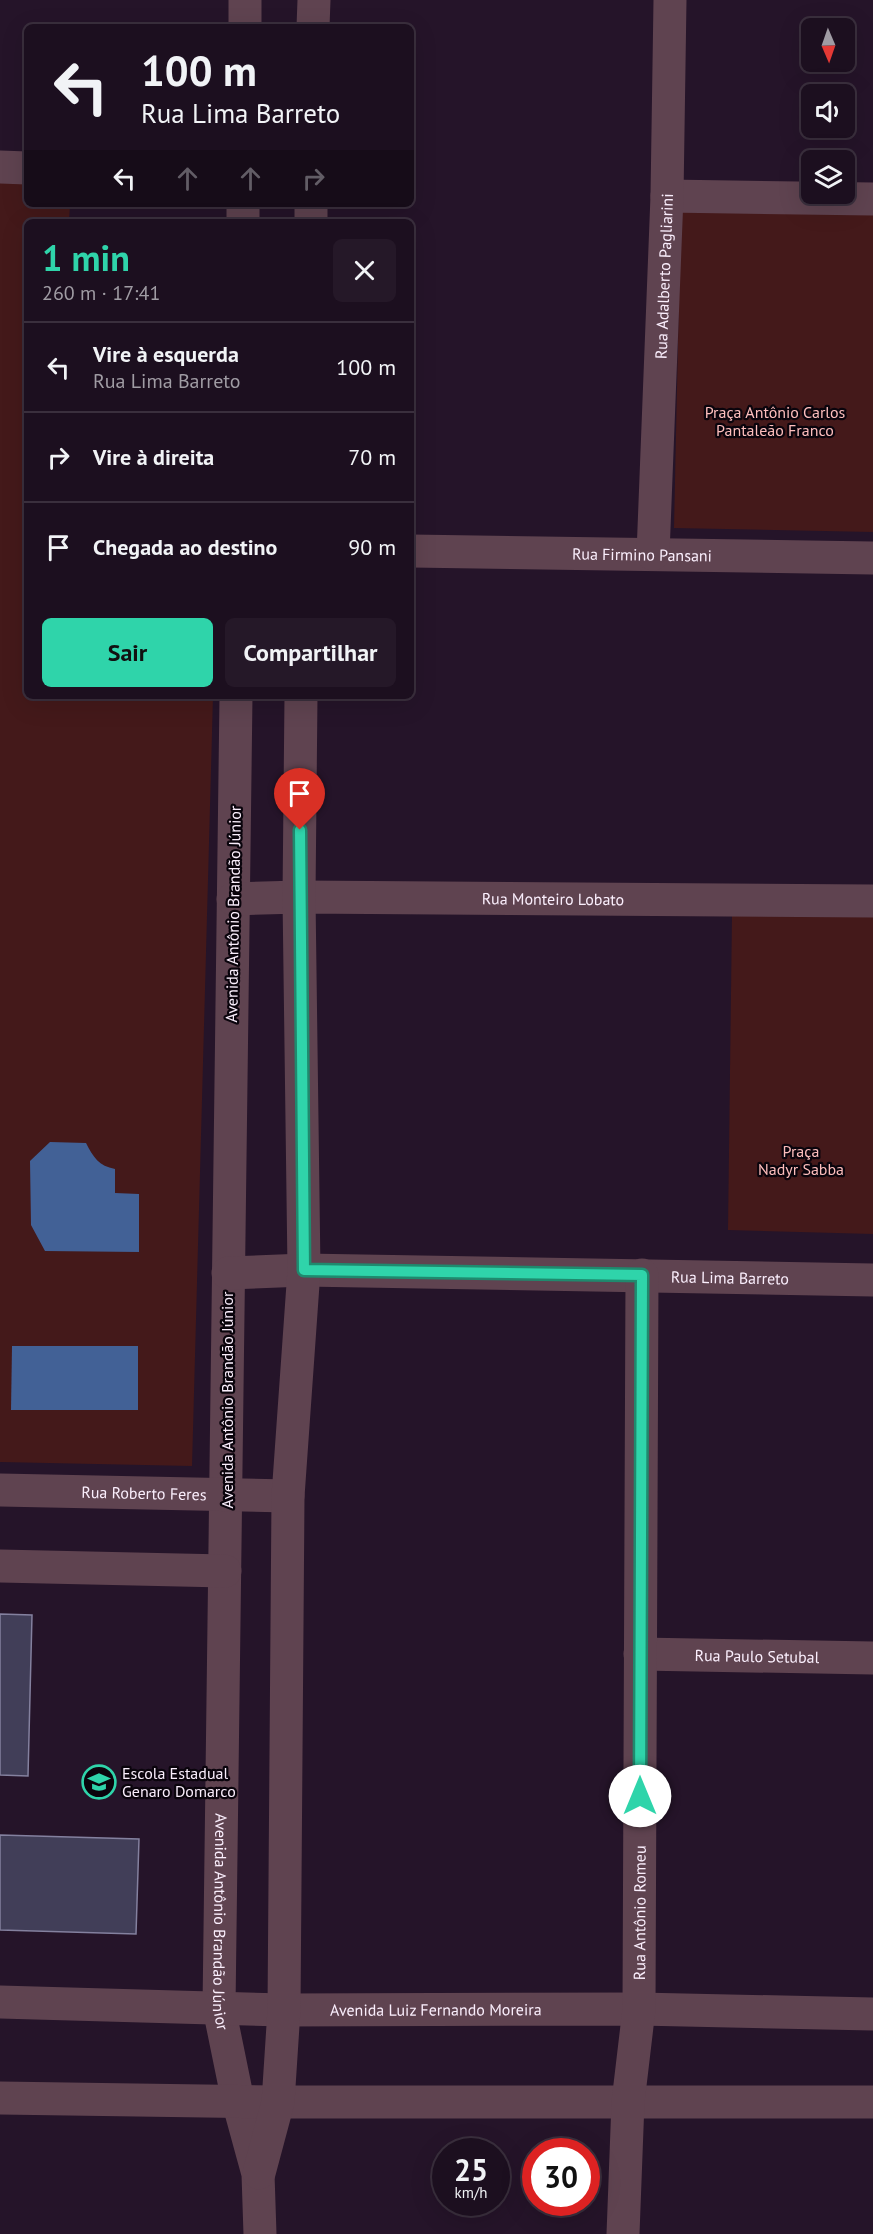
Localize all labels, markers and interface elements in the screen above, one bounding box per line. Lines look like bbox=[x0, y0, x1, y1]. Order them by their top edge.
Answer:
north arrow bbox=[801, 18, 855, 72]
map controls bbox=[801, 18, 855, 204]
text: 100 m bbox=[141, 43, 257, 98]
icon: left bbox=[42, 48, 120, 126]
button: sound bbox=[801, 84, 855, 138]
text: Rua Lima Barreto bbox=[141, 96, 340, 130]
button: layers bbox=[801, 150, 855, 204]
icon: left bbox=[108, 162, 141, 195]
icon: ahead bbox=[171, 162, 204, 195]
icon: ahead bbox=[234, 162, 267, 195]
icon: right bbox=[297, 162, 330, 195]
street label: Rua Adalberto Pagliarini bbox=[651, 193, 677, 359]
text: 1 min bbox=[42, 234, 130, 281]
button: close bbox=[333, 239, 396, 302]
text: 260 m · 17:41 bbox=[42, 280, 160, 306]
text: Vire à esquerda bbox=[93, 340, 239, 368]
icon: left bbox=[42, 351, 75, 384]
text: 100 m bbox=[336, 353, 396, 381]
text: Rua Lima Barreto bbox=[93, 368, 241, 394]
park label: Praça Antônio Carlos Pantaleão Franco bbox=[705, 402, 846, 440]
icon: right bbox=[42, 441, 75, 474]
text: Vire à direita bbox=[93, 443, 214, 471]
text: 70 m bbox=[348, 443, 396, 471]
icon: arrive bbox=[42, 531, 75, 564]
text: Chegada ao destino bbox=[93, 533, 277, 561]
text: 90 m bbox=[348, 533, 396, 561]
street label: Rua Firmino Pansani bbox=[572, 543, 712, 566]
button: Sair bbox=[42, 618, 213, 687]
button: Compartilhar bbox=[225, 618, 396, 687]
pin bbox=[274, 768, 325, 830]
icon: arrive bbox=[283, 777, 316, 810]
street label: Avenida Antônio Brandão Júnior bbox=[221, 805, 245, 1023]
street label: Rua Monteiro Lobato bbox=[482, 888, 624, 909]
park label: Praça Nadyr Sabba bbox=[758, 1141, 844, 1179]
street label: Rua Lima Barreto bbox=[671, 1266, 789, 1289]
street label: Avenida Antônio Brandão Júnior bbox=[217, 1291, 237, 1508]
street label: Rua Roberto Feres bbox=[81, 1482, 207, 1504]
street label: Rua Paulo Setubal bbox=[694, 1645, 820, 1667]
place label: Escola Estadual Genaro Domarco bbox=[122, 1763, 236, 1801]
school or university icon: Escola Estadual Genaro Domarco bbox=[81, 1764, 117, 1800]
position arrow bbox=[608, 1764, 672, 1828]
street label: Avenida Antônio Brandão Júnior bbox=[209, 1813, 233, 2033]
street label: Rua Antônio Romeu bbox=[629, 1845, 650, 1980]
street label: Avenida Luiz Fernando Moreira bbox=[330, 1999, 542, 2020]
speed limit sign: 30 bbox=[522, 2138, 600, 2216]
text: 25 bbox=[454, 2150, 488, 2189]
text: km/h bbox=[455, 2183, 487, 2202]

